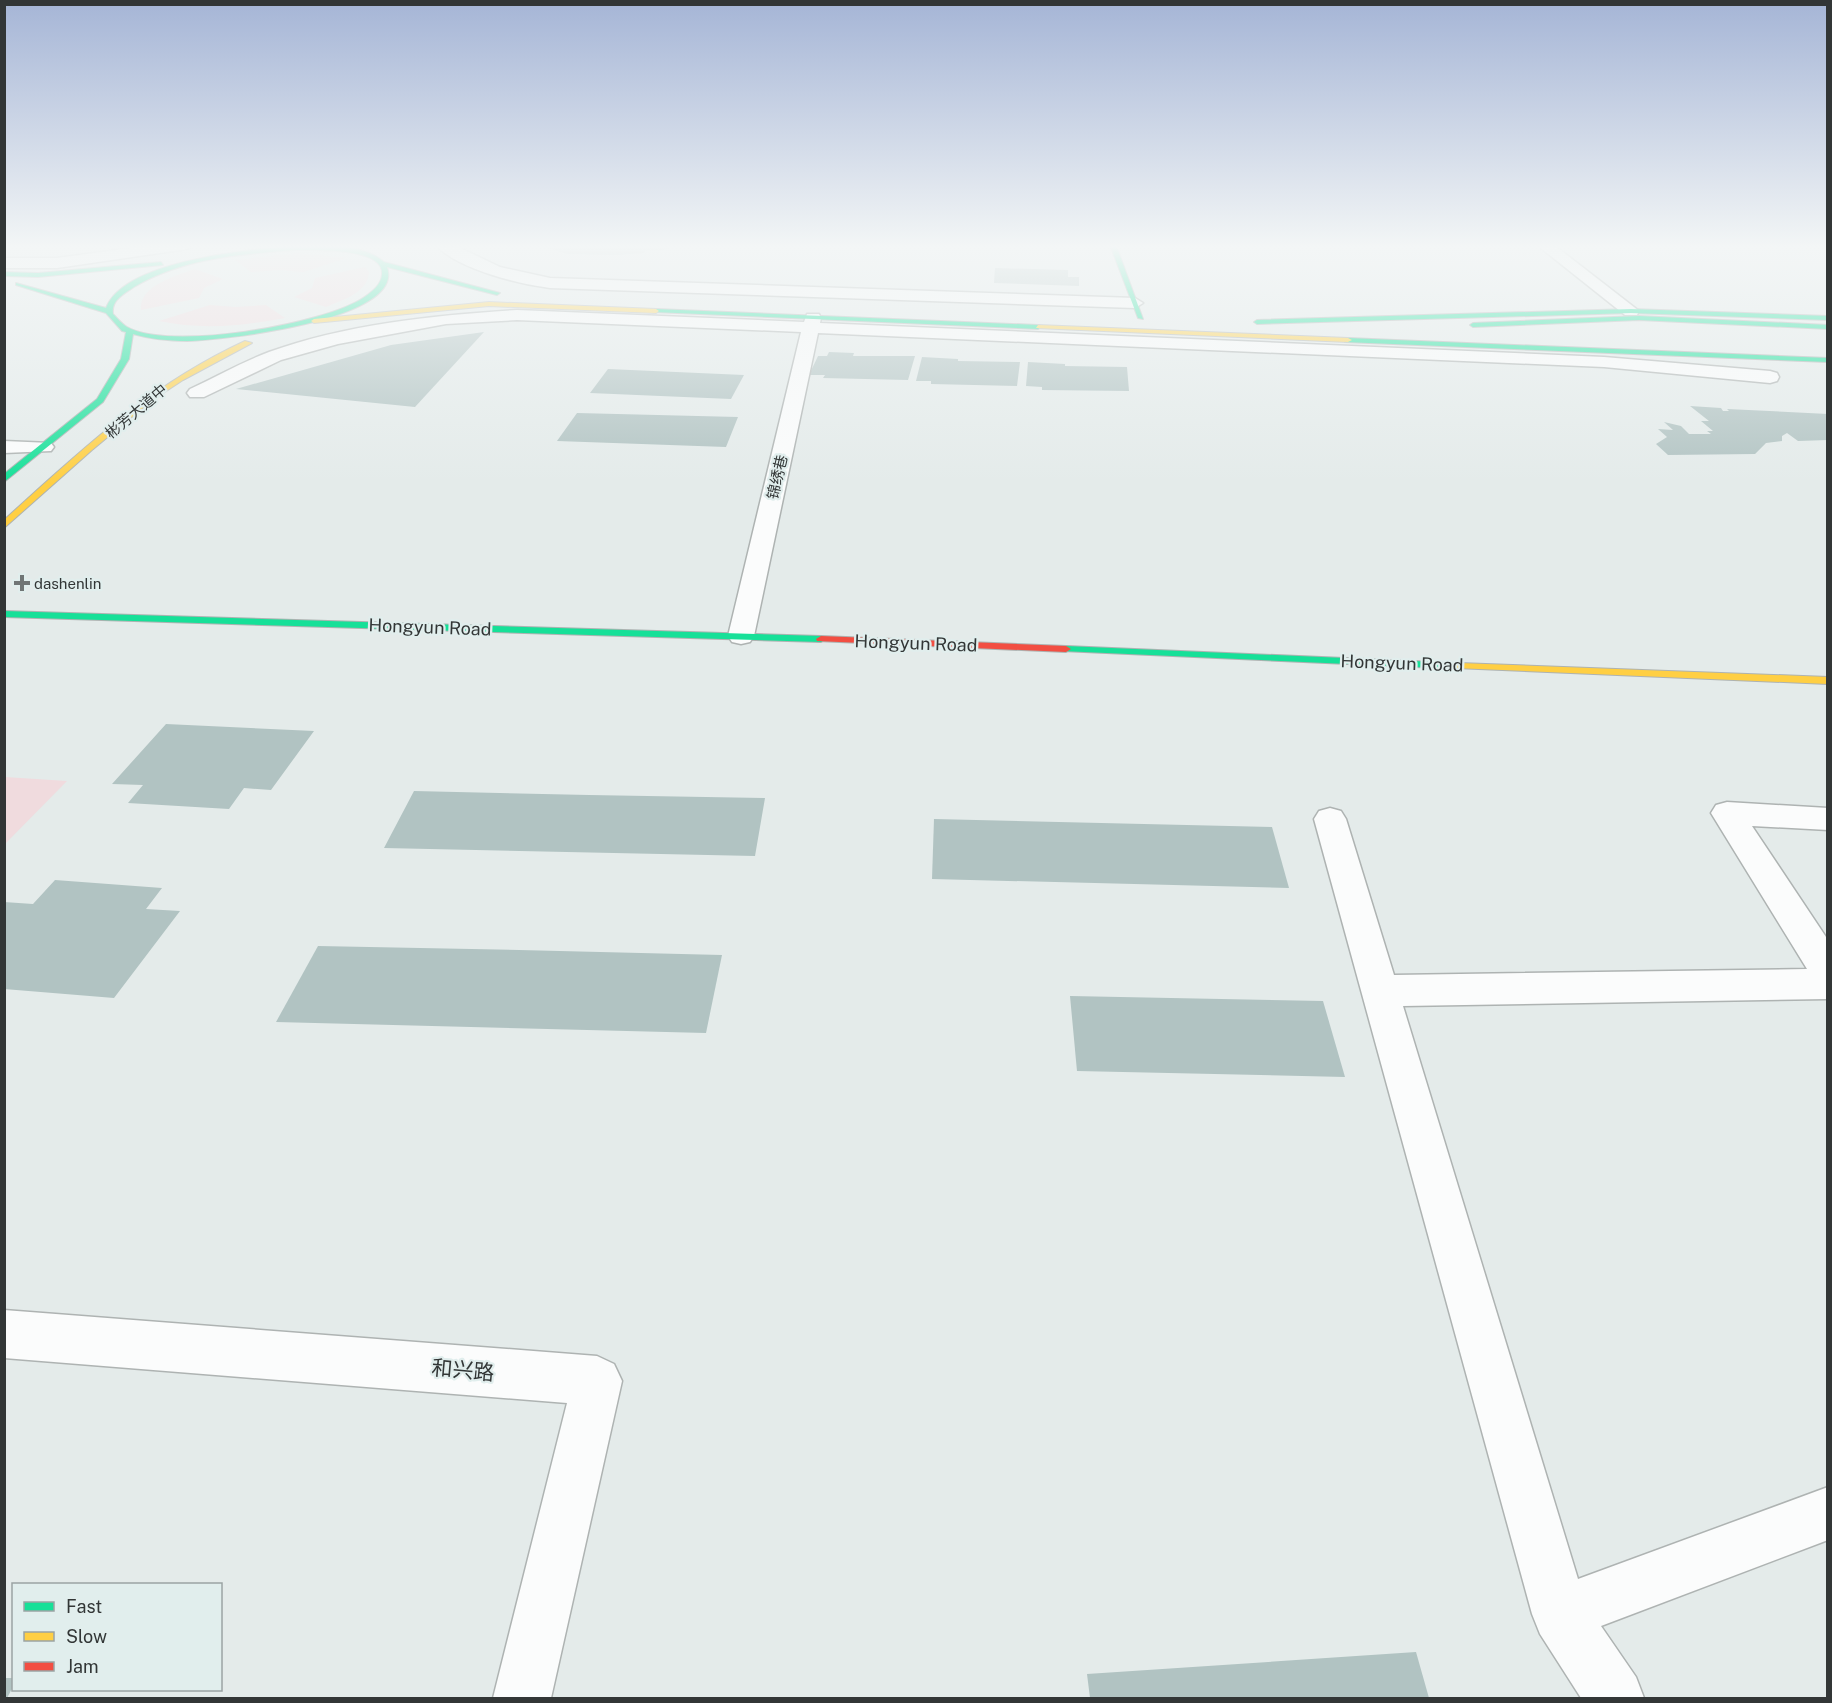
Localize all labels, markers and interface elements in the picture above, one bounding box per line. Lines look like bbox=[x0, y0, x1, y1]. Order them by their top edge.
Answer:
street label: 彬芳大道中 bbox=[102, 380, 170, 442]
street label: 锦绣巷 bbox=[764, 453, 790, 501]
place label: dashenlin bbox=[34, 575, 102, 592]
marker: dashenlin bbox=[15, 576, 29, 590]
street label: Hongyun Road bbox=[368, 614, 492, 640]
street label: Hongyun Road bbox=[854, 630, 978, 656]
street label: Hongyun Road bbox=[1340, 650, 1464, 676]
street label: 和兴路 bbox=[431, 1355, 495, 1385]
legend bbox=[12, 1583, 222, 1691]
text: Fast bbox=[66, 1596, 102, 1617]
text: Slow bbox=[66, 1626, 107, 1647]
text: Jam bbox=[66, 1656, 99, 1677]

